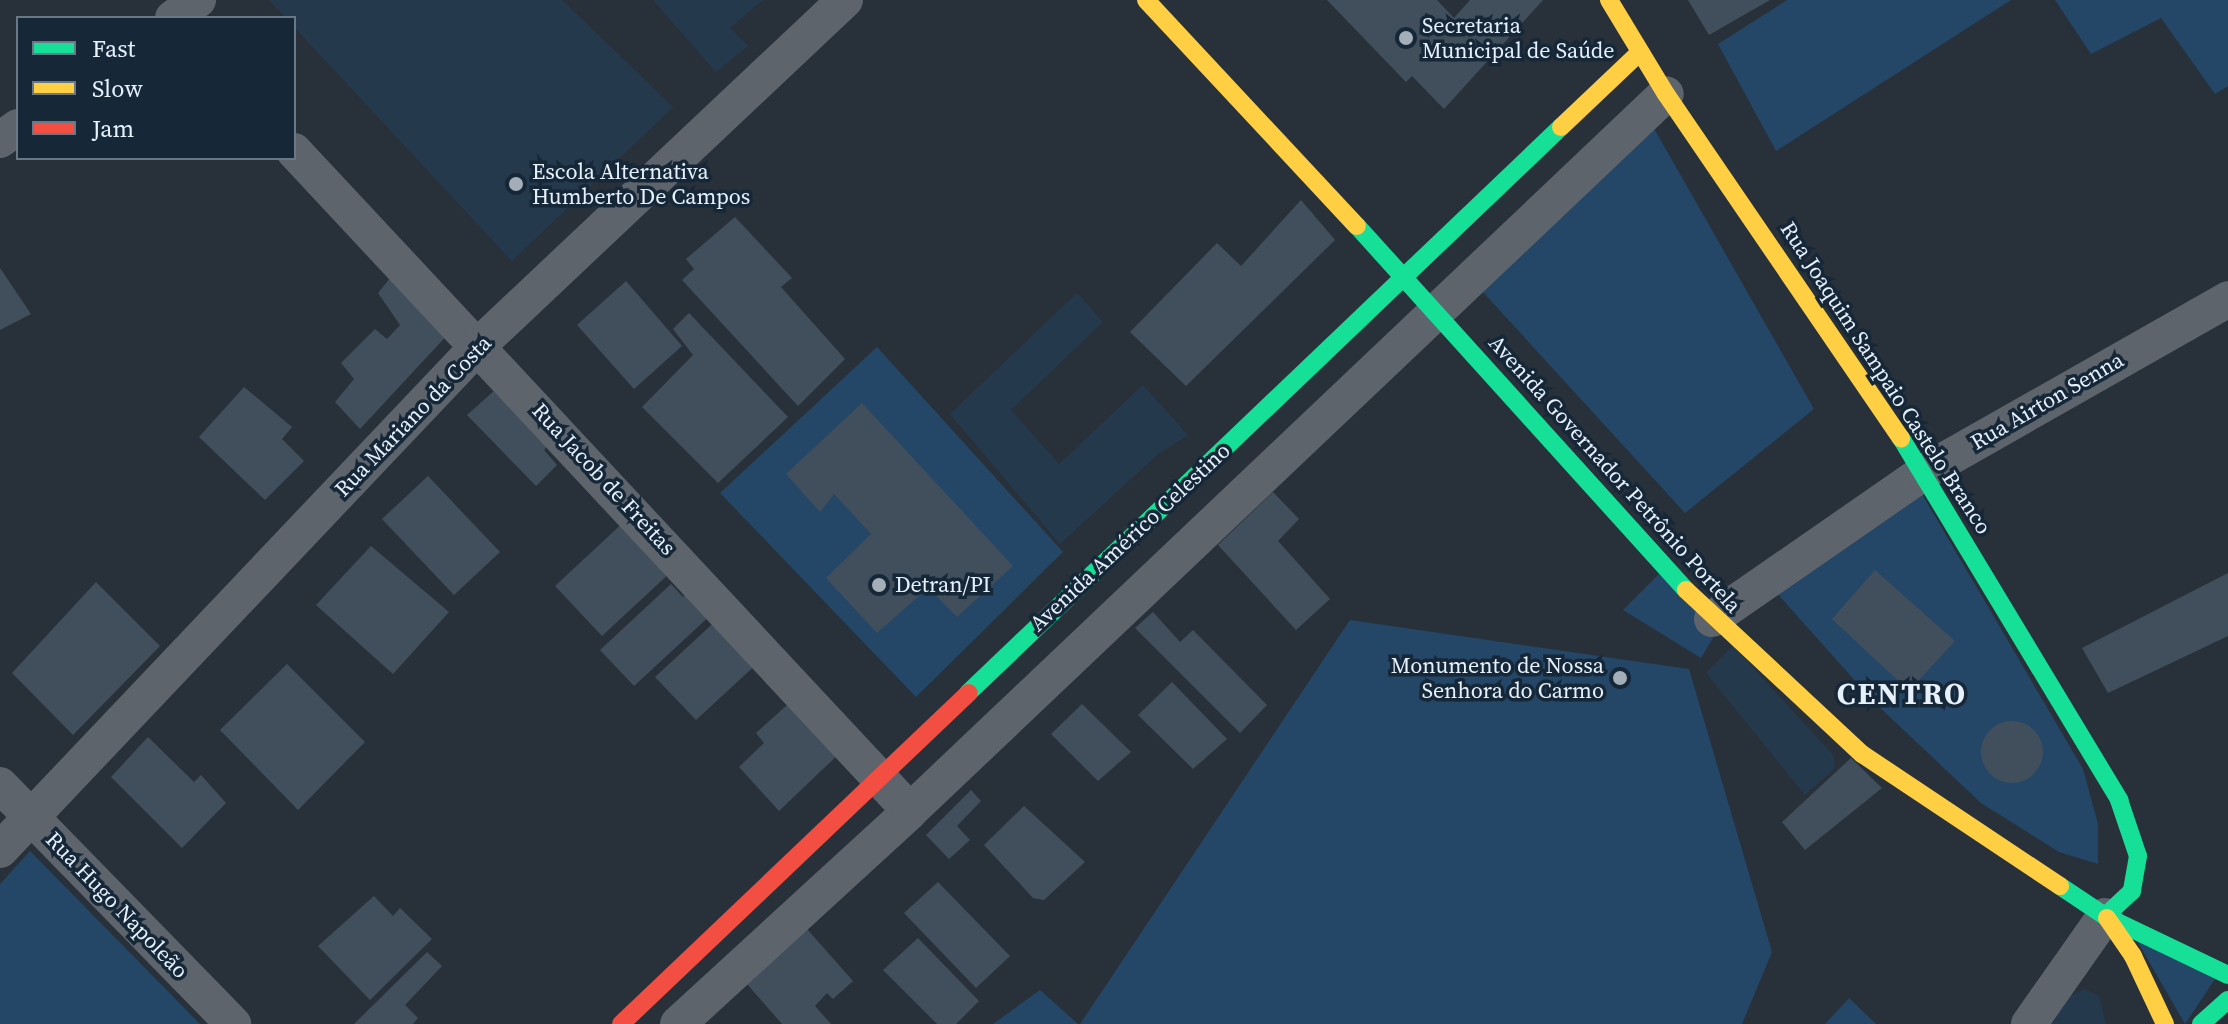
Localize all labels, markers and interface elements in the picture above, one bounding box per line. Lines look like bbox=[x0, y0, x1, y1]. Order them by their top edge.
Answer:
place label: Secretaria Municipal de Saúde bbox=[1422, 12, 1614, 64]
legend bbox=[16, 16, 296, 160]
marker: Secretaria Municipal de Saúde bbox=[1397, 29, 1415, 47]
text: Fast bbox=[92, 32, 135, 65]
text: Slow bbox=[92, 72, 143, 105]
text: Jam bbox=[92, 112, 134, 145]
place label: Escola Alternativa Humberto De Campos bbox=[532, 158, 750, 210]
marker: Escola Alternativa Humberto De Campos bbox=[507, 175, 525, 193]
street label: Rua Joaquim Sampaio Castelo Branco bbox=[1775, 217, 1997, 539]
street label: Rua Mariano da Costa bbox=[329, 330, 497, 502]
street label: Avenida Governador Petrônio Portela bbox=[1483, 330, 1747, 618]
street label: Rua Airton Senna bbox=[1966, 347, 2128, 455]
street label: Rua Jacob de Freitas bbox=[527, 397, 681, 561]
street label: Avenida Américo Celestino bbox=[1024, 437, 1236, 637]
place label: Detran/PI bbox=[895, 572, 991, 598]
marker: Detran/PI bbox=[870, 576, 888, 594]
place label: Monumento de Nossa Senhora do Carmo bbox=[1391, 652, 1604, 704]
marker: Monumento de Nossa Senhora do Carmo bbox=[1611, 669, 1629, 687]
district label: CENTRO bbox=[1837, 676, 1967, 712]
street label: Rua Hugo Napoleão bbox=[40, 826, 194, 984]

